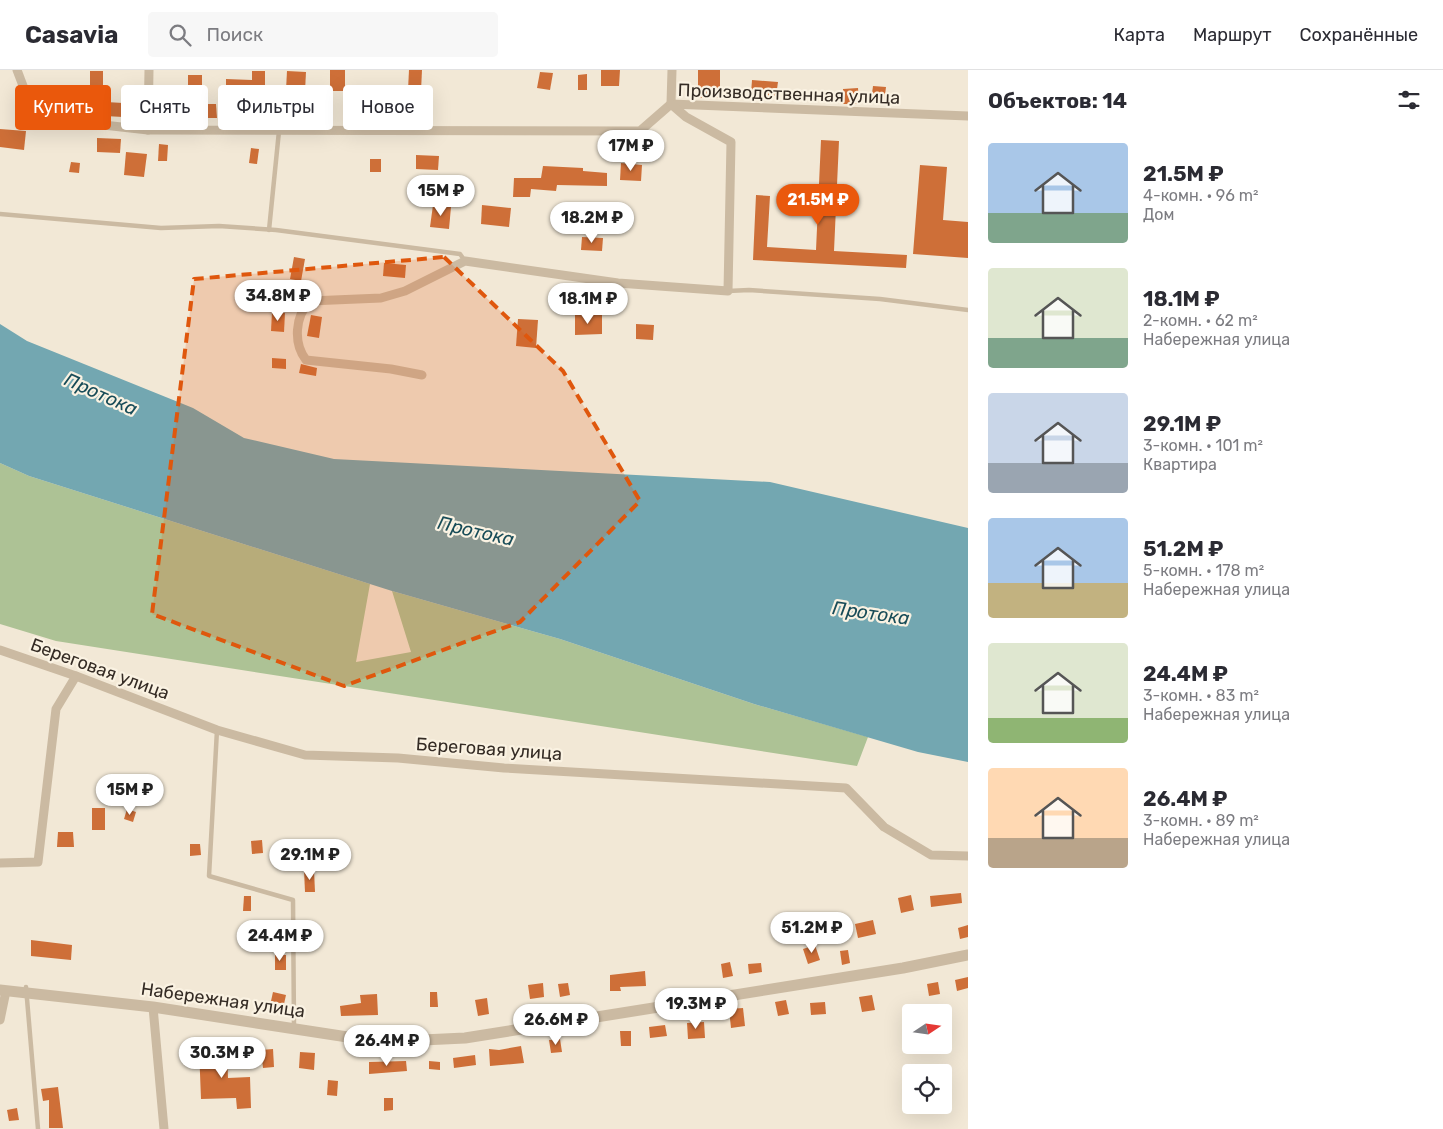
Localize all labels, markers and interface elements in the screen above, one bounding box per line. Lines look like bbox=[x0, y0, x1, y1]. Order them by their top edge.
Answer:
search box bbox=[148, 12, 498, 57]
text: Casavia bbox=[25, 21, 118, 49]
icon: search bbox=[166, 21, 194, 49]
text: Поиск bbox=[206, 23, 263, 46]
text: Карта bbox=[1114, 24, 1165, 46]
text: Маршрут bbox=[1193, 24, 1272, 46]
text: Сохранённые bbox=[1300, 24, 1418, 46]
street label: Производственная улица bbox=[677, 79, 901, 109]
chip: Купить bbox=[15, 85, 111, 130]
chip: Снять bbox=[121, 85, 208, 130]
chip: Фильтры bbox=[218, 85, 333, 130]
chip: Новое bbox=[343, 85, 433, 130]
icon: filters bbox=[1395, 86, 1423, 114]
text: Объектов: 14 bbox=[988, 88, 1127, 113]
pin: 17M ₽ bbox=[596, 129, 666, 172]
text: 17M ₽ bbox=[608, 136, 654, 155]
text: 21.5M ₽ bbox=[1143, 161, 1224, 186]
icon: home bbox=[1028, 163, 1088, 223]
pin: 15M ₽ bbox=[406, 174, 476, 217]
text: 15M ₽ bbox=[418, 181, 464, 200]
pin: 21.5M ₽ bbox=[772, 184, 864, 226]
text: 4-комн. · 96 m² bbox=[1143, 186, 1258, 205]
text: 21.5M ₽ bbox=[787, 190, 849, 209]
pin: 18.2M ₽ bbox=[546, 202, 638, 244]
text: Дом bbox=[1143, 205, 1174, 224]
text: 18.2M ₽ bbox=[561, 208, 623, 227]
pin: 34.8M ₽ bbox=[232, 280, 324, 322]
pin: 18.1M ₽ bbox=[542, 282, 634, 325]
text: 34.8M ₽ bbox=[246, 286, 310, 305]
text: 18.1M ₽ bbox=[1143, 286, 1220, 311]
icon: home bbox=[1028, 288, 1088, 348]
text: 18.1M ₽ bbox=[559, 289, 617, 308]
text: 2-комн. · 62 m² bbox=[1143, 311, 1258, 330]
text: Набережная улица bbox=[1143, 330, 1290, 349]
water label: Протока bbox=[61, 368, 141, 420]
text: 29.1M ₽ bbox=[1143, 411, 1221, 436]
icon: home bbox=[1028, 413, 1088, 473]
text: 3-комн. · 101 m² bbox=[1143, 436, 1263, 455]
text: Квартира bbox=[1143, 455, 1217, 474]
water label: Протока bbox=[436, 511, 516, 551]
text: 51.2M ₽ bbox=[1143, 536, 1223, 561]
icon: home bbox=[1028, 538, 1088, 598]
text: 5-комн. · 178 m² bbox=[1143, 561, 1264, 580]
text: Набережная улица bbox=[1143, 580, 1290, 599]
water label: Протока bbox=[831, 596, 911, 630]
street label: Береговая улица bbox=[27, 634, 173, 704]
text: 24.4M ₽ bbox=[1143, 661, 1228, 686]
icon: home bbox=[1028, 663, 1088, 723]
text: 3-комн. · 83 m² bbox=[1143, 686, 1259, 705]
text: Набережная улица bbox=[1143, 705, 1290, 724]
street label: Береговая улица bbox=[415, 733, 563, 765]
pin: 15M ₽ bbox=[95, 774, 165, 816]
text: 15M ₽ bbox=[107, 780, 153, 799]
text: 26.4M ₽ bbox=[1143, 786, 1227, 811]
icon: home bbox=[1028, 788, 1088, 848]
text: 3-комн. · 89 m² bbox=[1143, 811, 1259, 830]
text: Набережная улица bbox=[1143, 830, 1290, 849]
pin: 29.1M ₽ bbox=[264, 838, 356, 881]
text: 29.1M ₽ bbox=[280, 845, 340, 864]
pin: 51.2M ₽ bbox=[766, 912, 858, 954]
text: 51.2M ₽ bbox=[781, 918, 843, 937]
pin: 24.4M ₽ bbox=[234, 920, 326, 962]
text: 24.4M ₽ bbox=[248, 926, 312, 945]
street label: Набережная улица bbox=[140, 978, 306, 1022]
pin: 19.3M ₽ bbox=[650, 988, 742, 1030]
text: 19.3M ₽ bbox=[666, 994, 726, 1013]
pin: 26.6M ₽ bbox=[510, 1004, 602, 1046]
north arrow bbox=[902, 1004, 952, 1054]
map controls bbox=[902, 1004, 952, 1114]
text: 26.6M ₽ bbox=[524, 1010, 588, 1029]
pin: 26.4M ₽ bbox=[341, 1024, 433, 1067]
text: 26.4M ₽ bbox=[355, 1031, 419, 1050]
pin: 30.3M ₽ bbox=[176, 1036, 268, 1079]
text: 30.3M ₽ bbox=[190, 1043, 254, 1062]
button: locate bbox=[902, 1064, 952, 1114]

